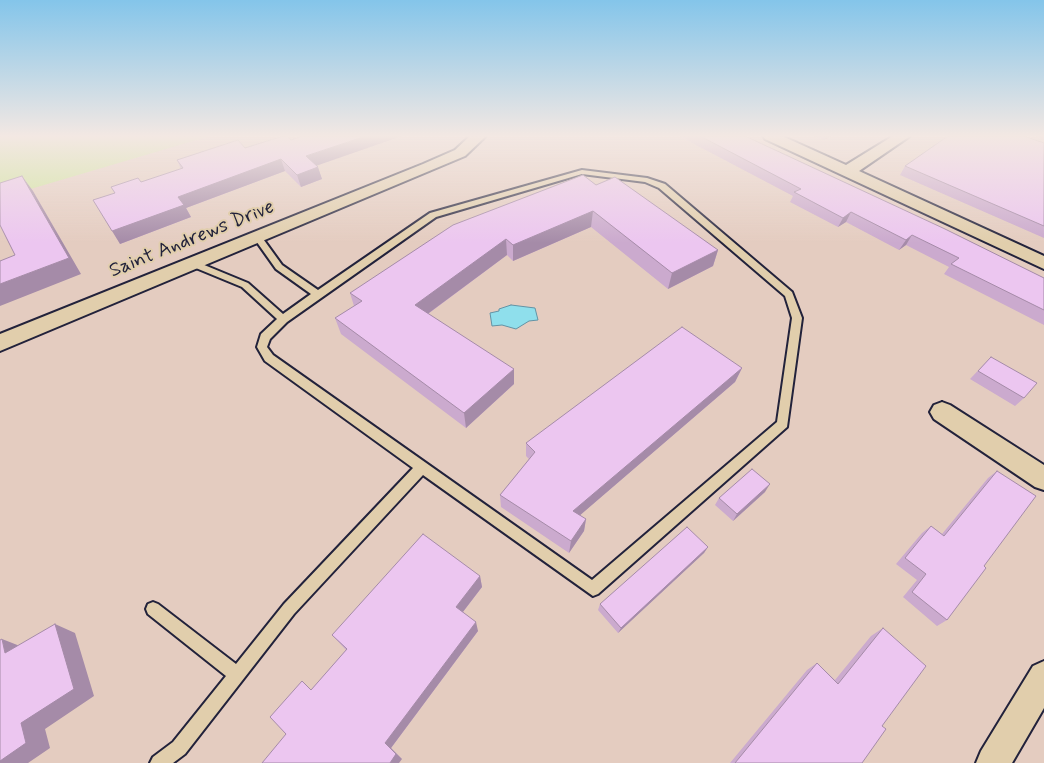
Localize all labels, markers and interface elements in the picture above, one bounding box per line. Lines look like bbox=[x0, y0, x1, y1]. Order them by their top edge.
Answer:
street label: Saint Andrews Drive bbox=[106, 196, 278, 284]

